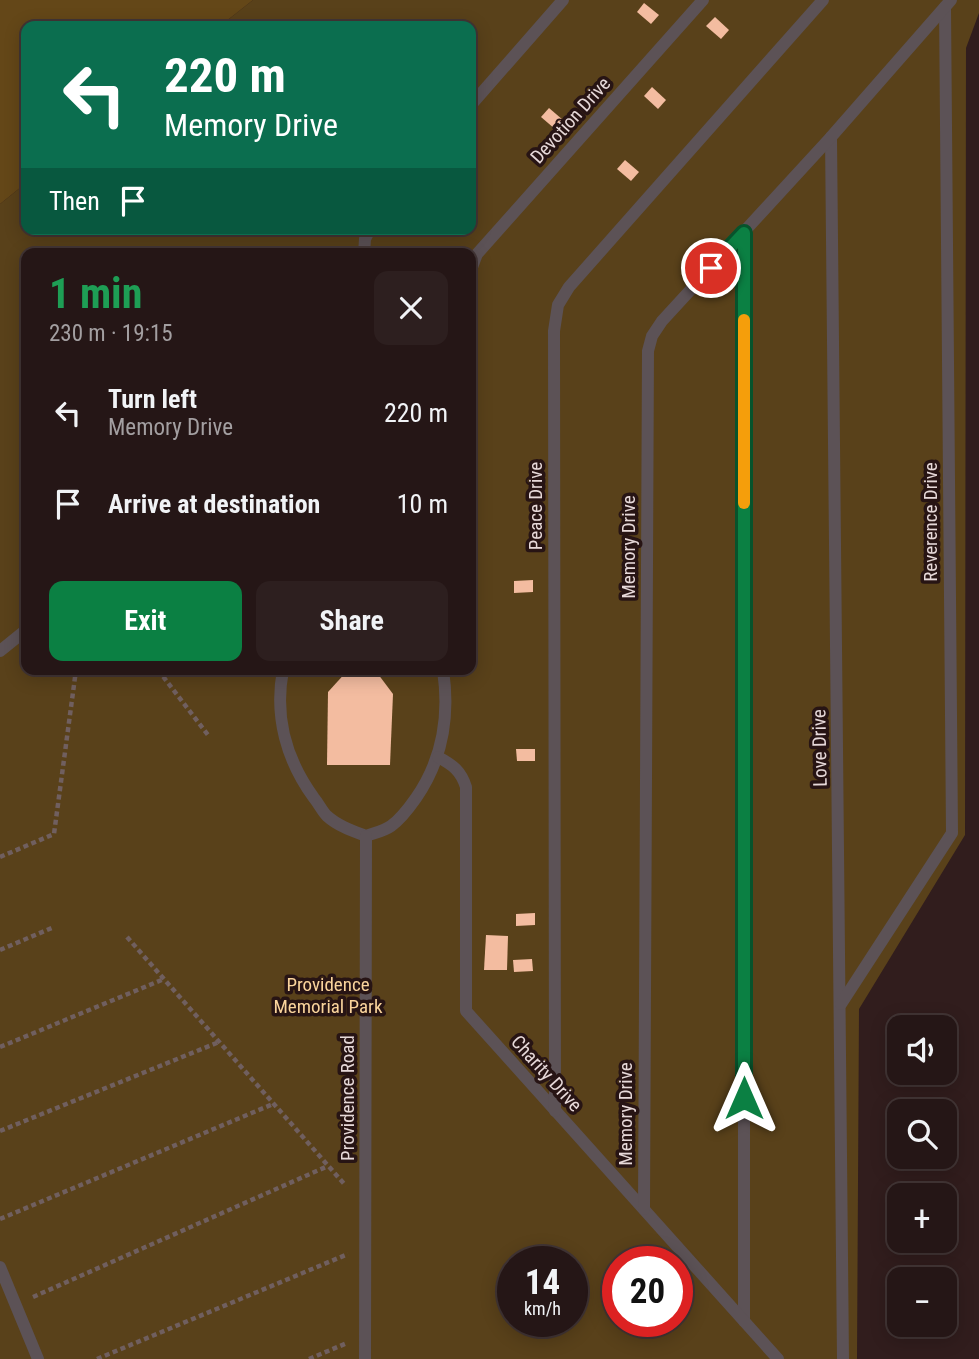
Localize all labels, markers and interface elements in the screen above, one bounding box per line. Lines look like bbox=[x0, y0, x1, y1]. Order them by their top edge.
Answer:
text: 220 m bbox=[164, 47, 286, 104]
icon: left bbox=[49, 49, 140, 140]
street label: Devotion Drive bbox=[526, 72, 615, 168]
text: Memory Drive bbox=[164, 106, 338, 144]
icon: arrive bbox=[114, 182, 152, 220]
text: Then bbox=[49, 186, 100, 216]
pin bbox=[681, 238, 741, 298]
icon: arrive bbox=[692, 249, 730, 287]
text: 1 min bbox=[49, 269, 142, 318]
button: close bbox=[374, 271, 448, 345]
text: 230 m · 19:15 bbox=[49, 320, 173, 347]
text: Turn left bbox=[108, 384, 197, 414]
icon: left bbox=[49, 394, 87, 432]
text: 220 m bbox=[384, 398, 448, 428]
text: Memory Drive bbox=[108, 414, 233, 441]
street label: Peace Drive bbox=[524, 462, 547, 550]
street label: Reverence Drive bbox=[919, 462, 942, 582]
icon: arrive bbox=[49, 485, 87, 523]
text: Arrive at destination bbox=[108, 489, 320, 519]
text: 10 m bbox=[397, 489, 448, 519]
street label: Memory Drive bbox=[617, 495, 640, 599]
button: Exit bbox=[49, 581, 242, 661]
button: Share bbox=[256, 581, 448, 661]
street label: Love Drive bbox=[807, 709, 832, 787]
park label: Providence Memorial Park bbox=[274, 973, 383, 1018]
map controls bbox=[887, 1015, 957, 1337]
button: sound bbox=[887, 1015, 957, 1085]
street label: Charity Drive bbox=[506, 1030, 587, 1116]
street label: Providence Road bbox=[336, 1035, 359, 1161]
position arrow bbox=[707, 1061, 781, 1135]
street label: Memory Drive bbox=[614, 1062, 637, 1166]
button: search bbox=[887, 1099, 957, 1169]
button: + bbox=[887, 1183, 957, 1253]
speed limit sign: 20 bbox=[602, 1246, 693, 1337]
text: 14 bbox=[525, 1262, 560, 1303]
button: − bbox=[887, 1267, 957, 1337]
text: km/h bbox=[524, 1298, 561, 1319]

